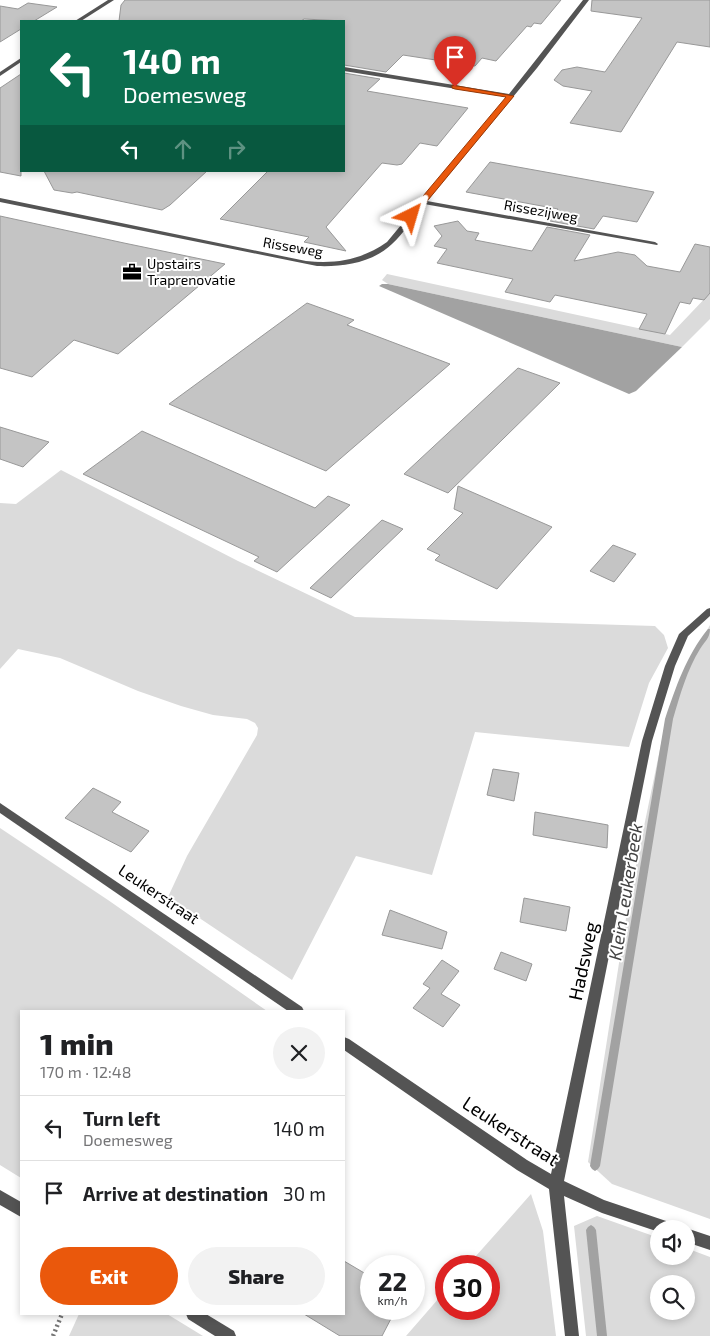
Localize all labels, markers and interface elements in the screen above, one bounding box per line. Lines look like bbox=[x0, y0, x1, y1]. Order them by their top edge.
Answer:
pin bbox=[434, 36, 476, 87]
text: 140 m bbox=[123, 39, 221, 81]
icon: left bbox=[40, 40, 105, 105]
icon: arrive bbox=[441, 43, 469, 71]
text: Doemesweg bbox=[123, 81, 246, 107]
icon: left bbox=[116, 135, 144, 163]
icon: ahead bbox=[169, 135, 197, 163]
icon: right bbox=[222, 135, 250, 163]
position arrow bbox=[384, 189, 436, 241]
street label: Rissezijweg bbox=[503, 196, 580, 225]
street label: Risseweg bbox=[262, 233, 325, 260]
place label: Upstairs Traprenovatie bbox=[147, 255, 236, 288]
office icon: Upstairs Traprenovatie bbox=[121, 261, 143, 283]
water label: Klein Leukerbeek bbox=[603, 822, 647, 962]
street label: Leukerstraat bbox=[115, 860, 203, 927]
street label: Hadsweg bbox=[563, 919, 602, 1002]
text: 1 min bbox=[40, 1025, 114, 1061]
button: close bbox=[273, 1027, 325, 1079]
text: 170 m · 12:48 bbox=[40, 1062, 131, 1081]
street label: Leukerstraat bbox=[459, 1091, 564, 1170]
text: Turn left bbox=[83, 1107, 160, 1130]
icon: left bbox=[40, 1114, 68, 1142]
text: 140 m bbox=[273, 1117, 325, 1140]
text: Doemesweg bbox=[83, 1130, 173, 1149]
icon: arrive bbox=[40, 1179, 68, 1207]
text: Arrive at destination bbox=[83, 1182, 268, 1205]
text: 30 m bbox=[283, 1182, 326, 1205]
map controls bbox=[650, 1220, 695, 1320]
button: sound bbox=[650, 1220, 695, 1265]
button: Exit bbox=[40, 1247, 178, 1305]
button: Share bbox=[188, 1247, 325, 1305]
speed limit sign: 30 bbox=[435, 1255, 500, 1320]
text: 22 bbox=[378, 1266, 407, 1296]
button: search bbox=[650, 1275, 695, 1320]
text: km/h bbox=[378, 1293, 407, 1307]

